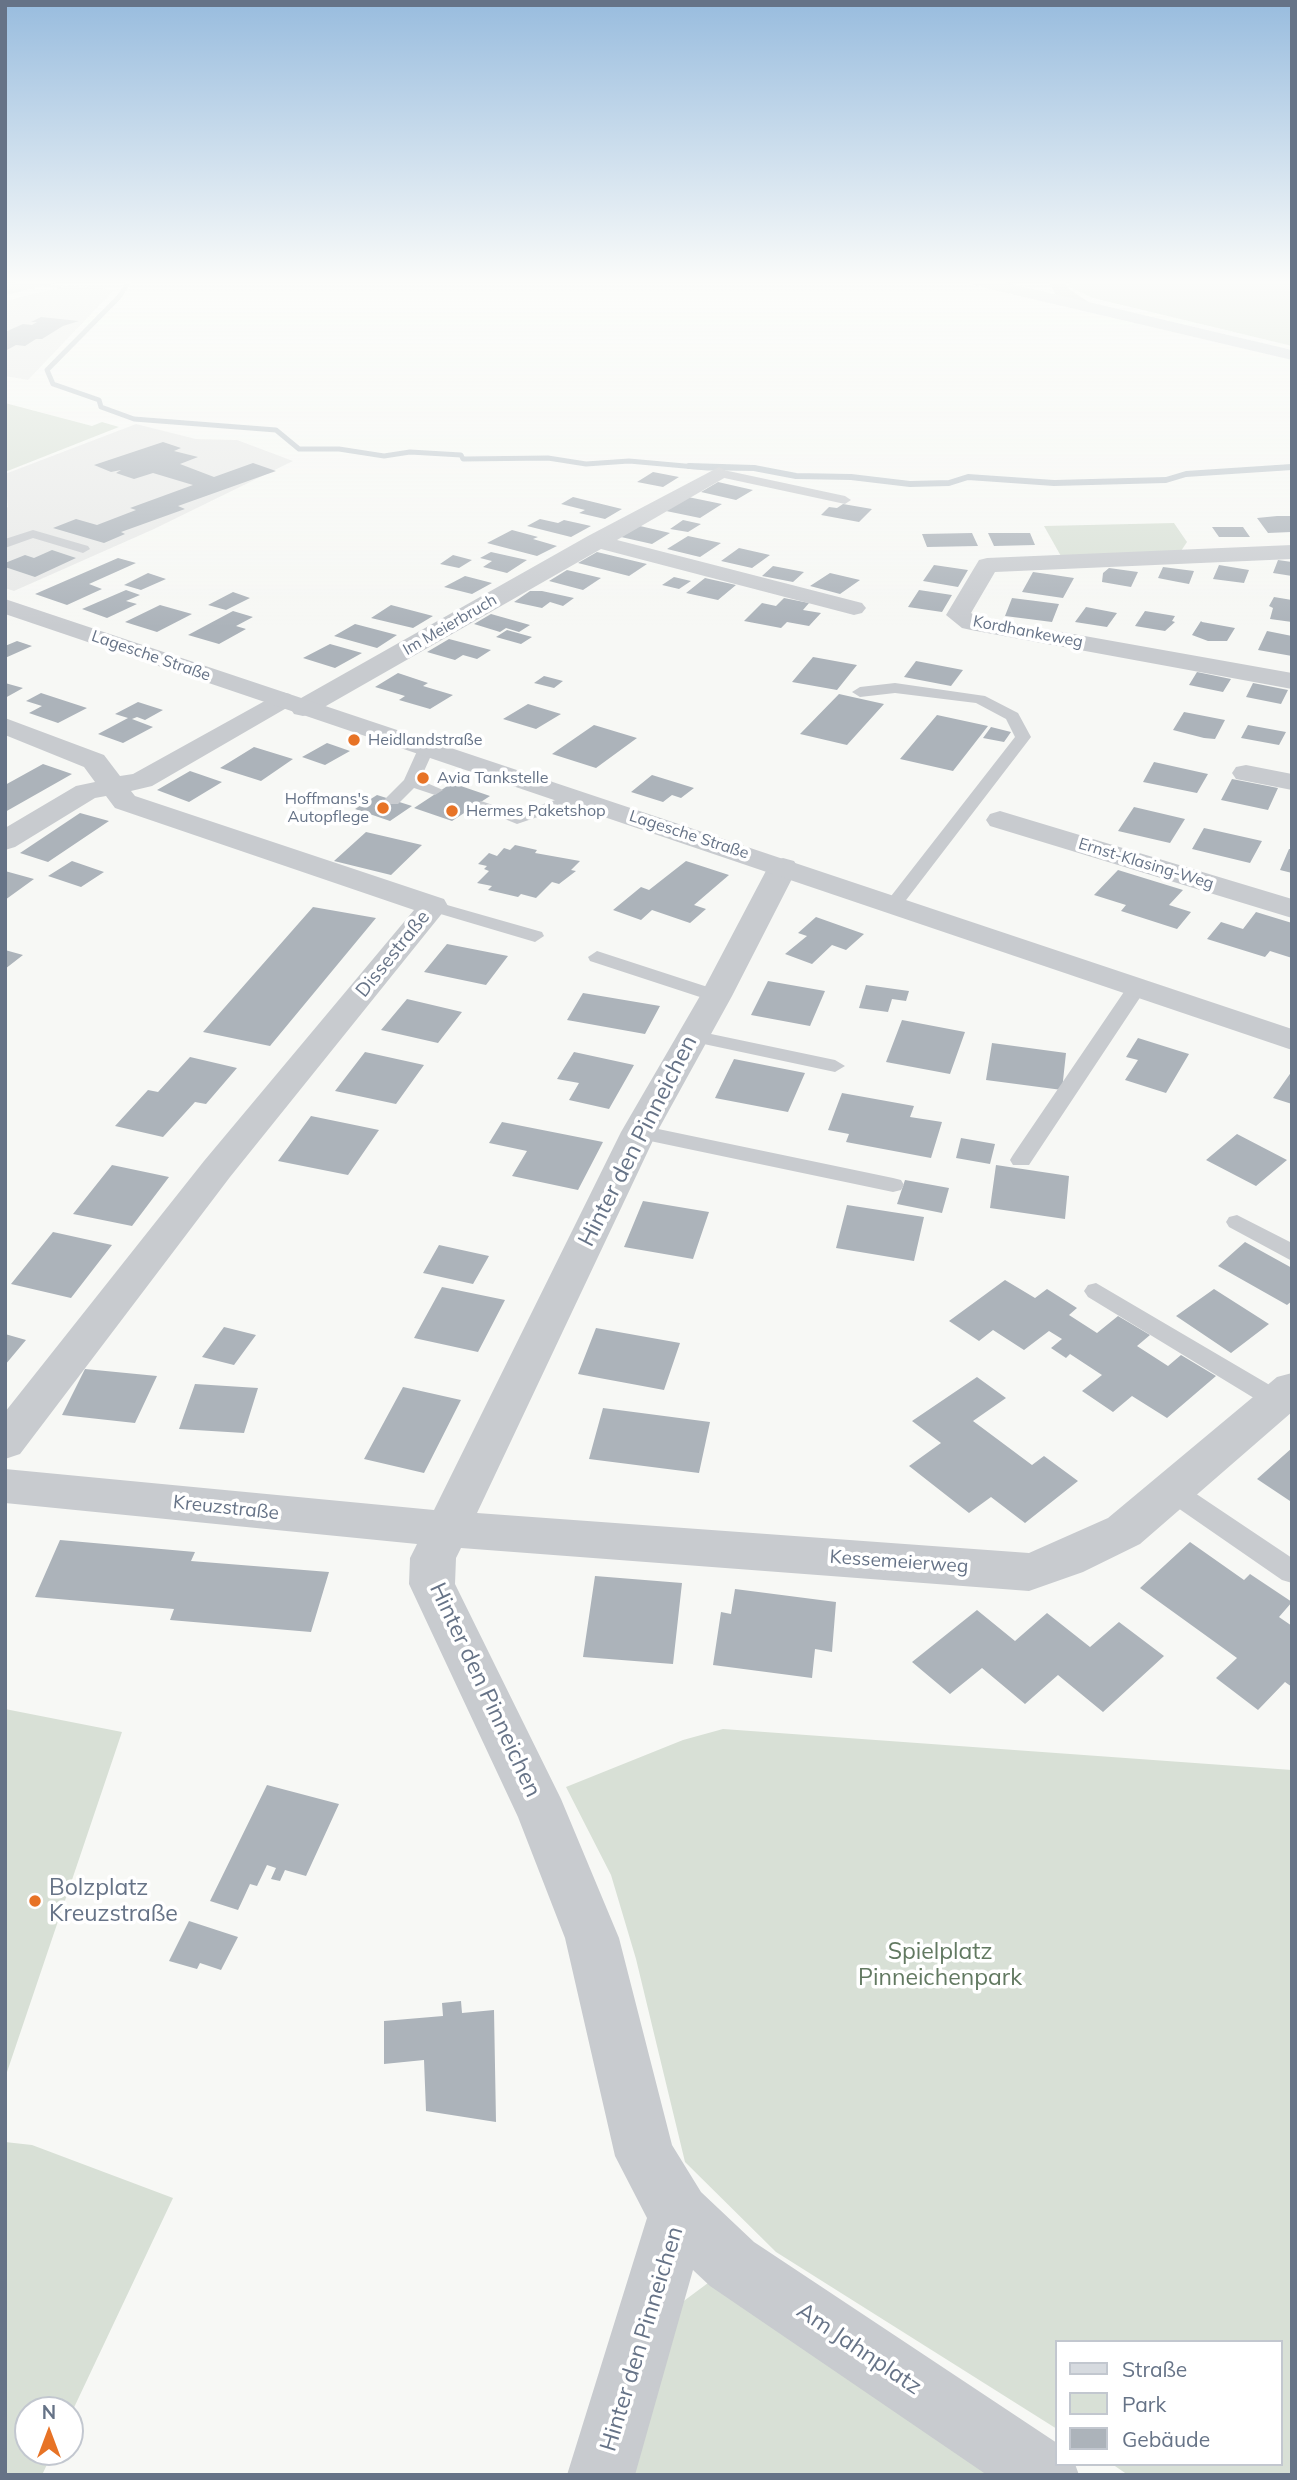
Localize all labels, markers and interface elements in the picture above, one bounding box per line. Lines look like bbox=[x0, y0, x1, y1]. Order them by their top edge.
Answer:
street label: Im Meierbruch bbox=[400, 590, 500, 660]
street label: Kordhankeweg bbox=[971, 612, 1085, 652]
street label: Lagesche Straße bbox=[89, 627, 213, 685]
place label: Heidlandstraße bbox=[368, 730, 482, 750]
marker: Heidlandstraße bbox=[346, 732, 362, 748]
place label: Avia Tankstelle bbox=[437, 768, 548, 788]
marker: Avia Tankstelle bbox=[415, 770, 431, 786]
place label: Hoffmans's Autopflege bbox=[285, 789, 369, 827]
marker: Hoffmans's Autopflege bbox=[375, 800, 391, 816]
place label: Hermes Paketshop bbox=[466, 801, 606, 821]
marker: Hermes Paketshop bbox=[444, 803, 460, 819]
street label: Lagesche Straße bbox=[627, 807, 751, 863]
street label: Ernst-Klasing-Weg bbox=[1076, 834, 1216, 894]
street label: Dissestraße bbox=[351, 906, 435, 1002]
street label: Hinter den Pinneichen bbox=[573, 1031, 703, 1251]
street label: Kreuzstraße bbox=[172, 1491, 280, 1525]
street label: Kessemeierweg bbox=[829, 1546, 969, 1578]
street label: Hinter den Pinneichen bbox=[423, 1578, 547, 1802]
place label: Bolzplatz Kreuzstraße bbox=[49, 1874, 178, 1928]
marker: Bolzplatz Kreuzstraße bbox=[27, 1893, 43, 1909]
park label: Spielplatz Pinneichenpark bbox=[858, 1938, 1022, 1992]
street label: Hinter den Pinneichen bbox=[595, 2223, 689, 2455]
street label: Am Jahnplatz bbox=[791, 2297, 927, 2401]
legend bbox=[1056, 2340, 1283, 2466]
text: Straße bbox=[1122, 2356, 1187, 2382]
text: Park bbox=[1122, 2391, 1166, 2417]
north arrow bbox=[14, 2396, 84, 2466]
text: N bbox=[42, 2400, 56, 2424]
text: Gebäude bbox=[1122, 2426, 1210, 2452]

